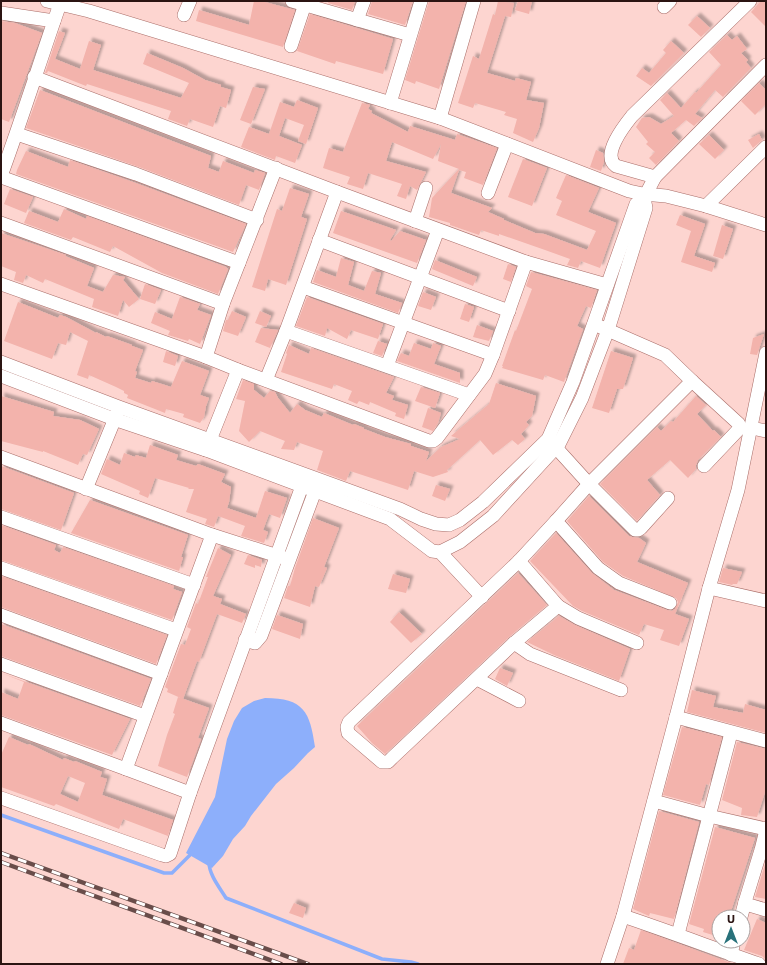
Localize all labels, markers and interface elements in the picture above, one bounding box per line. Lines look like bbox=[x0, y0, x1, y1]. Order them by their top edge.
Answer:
north arrow bbox=[711, 909, 751, 949]
text: U bbox=[727, 912, 735, 925]

